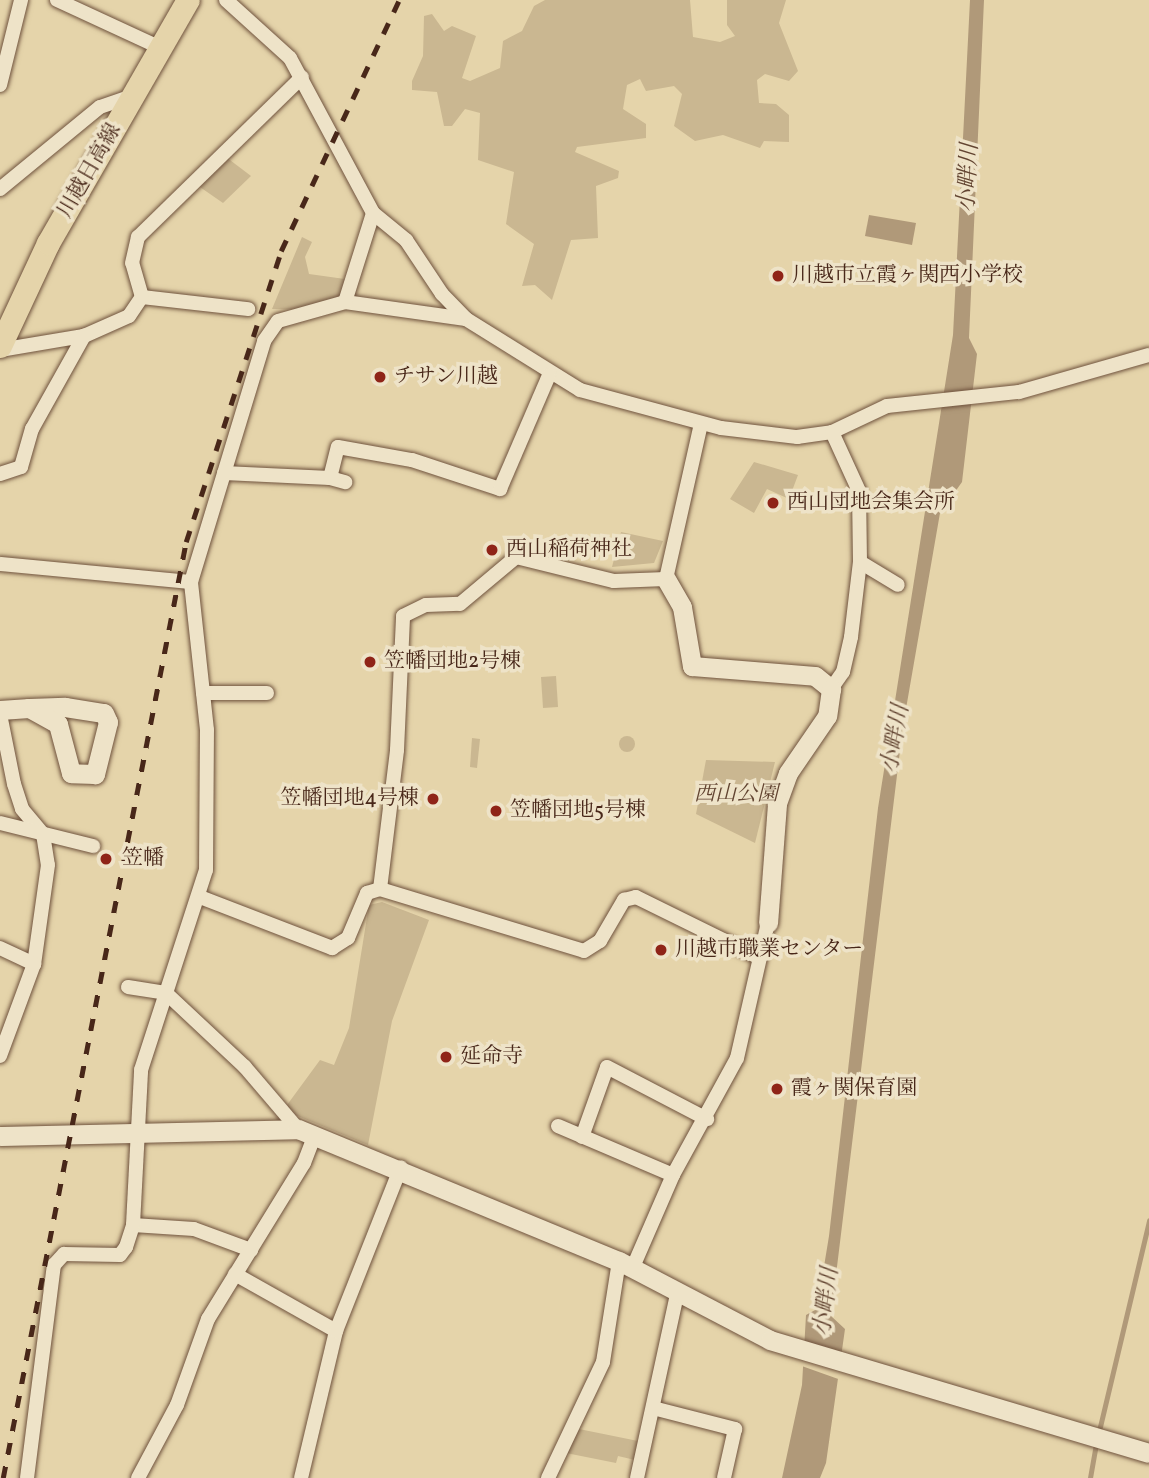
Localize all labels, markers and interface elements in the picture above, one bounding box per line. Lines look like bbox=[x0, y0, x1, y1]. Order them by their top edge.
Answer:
street label: 川越日高線 bbox=[53, 119, 127, 223]
water label: 小畔川 bbox=[953, 143, 985, 213]
place label: 川越市立霞ヶ関西小学校 bbox=[792, 263, 1023, 289]
marker: 川越市立霞ヶ関西小学校 bbox=[770, 268, 786, 284]
place label: チサン川越 bbox=[394, 364, 499, 390]
marker: チサン川越 bbox=[372, 369, 388, 385]
place label: 西山団地会集会所 bbox=[787, 490, 955, 516]
marker: 西山団地会集会所 bbox=[765, 495, 781, 511]
place label: 西山稲荷神社 bbox=[506, 537, 632, 563]
marker: 西山稲荷神社 bbox=[484, 542, 500, 558]
place label: 笠幡団地2号棟 bbox=[384, 649, 521, 675]
marker: 笠幡団地2号棟 bbox=[362, 654, 378, 670]
water label: 小畔川 bbox=[876, 703, 916, 775]
park label: 西山公園 bbox=[694, 782, 778, 808]
place label: 笠幡団地4号棟 bbox=[280, 786, 419, 812]
marker: 笠幡団地4号棟 bbox=[425, 791, 441, 807]
place label: 笠幡団地5号棟 bbox=[510, 798, 646, 824]
marker: 笠幡団地5号棟 bbox=[488, 803, 504, 819]
place label: 笠幡 bbox=[122, 846, 164, 872]
marker: 笠幡 bbox=[96, 849, 116, 869]
place label: 川越市職業センター bbox=[675, 937, 864, 963]
marker: 川越市職業センター bbox=[653, 942, 669, 958]
place label: 延命寺 bbox=[460, 1044, 523, 1070]
marker: 延命寺 bbox=[438, 1049, 454, 1065]
place label: 霞ヶ関保育園 bbox=[791, 1076, 917, 1102]
marker: 霞ヶ関保育園 bbox=[769, 1081, 785, 1097]
water label: 小畔川 bbox=[809, 1266, 845, 1338]

